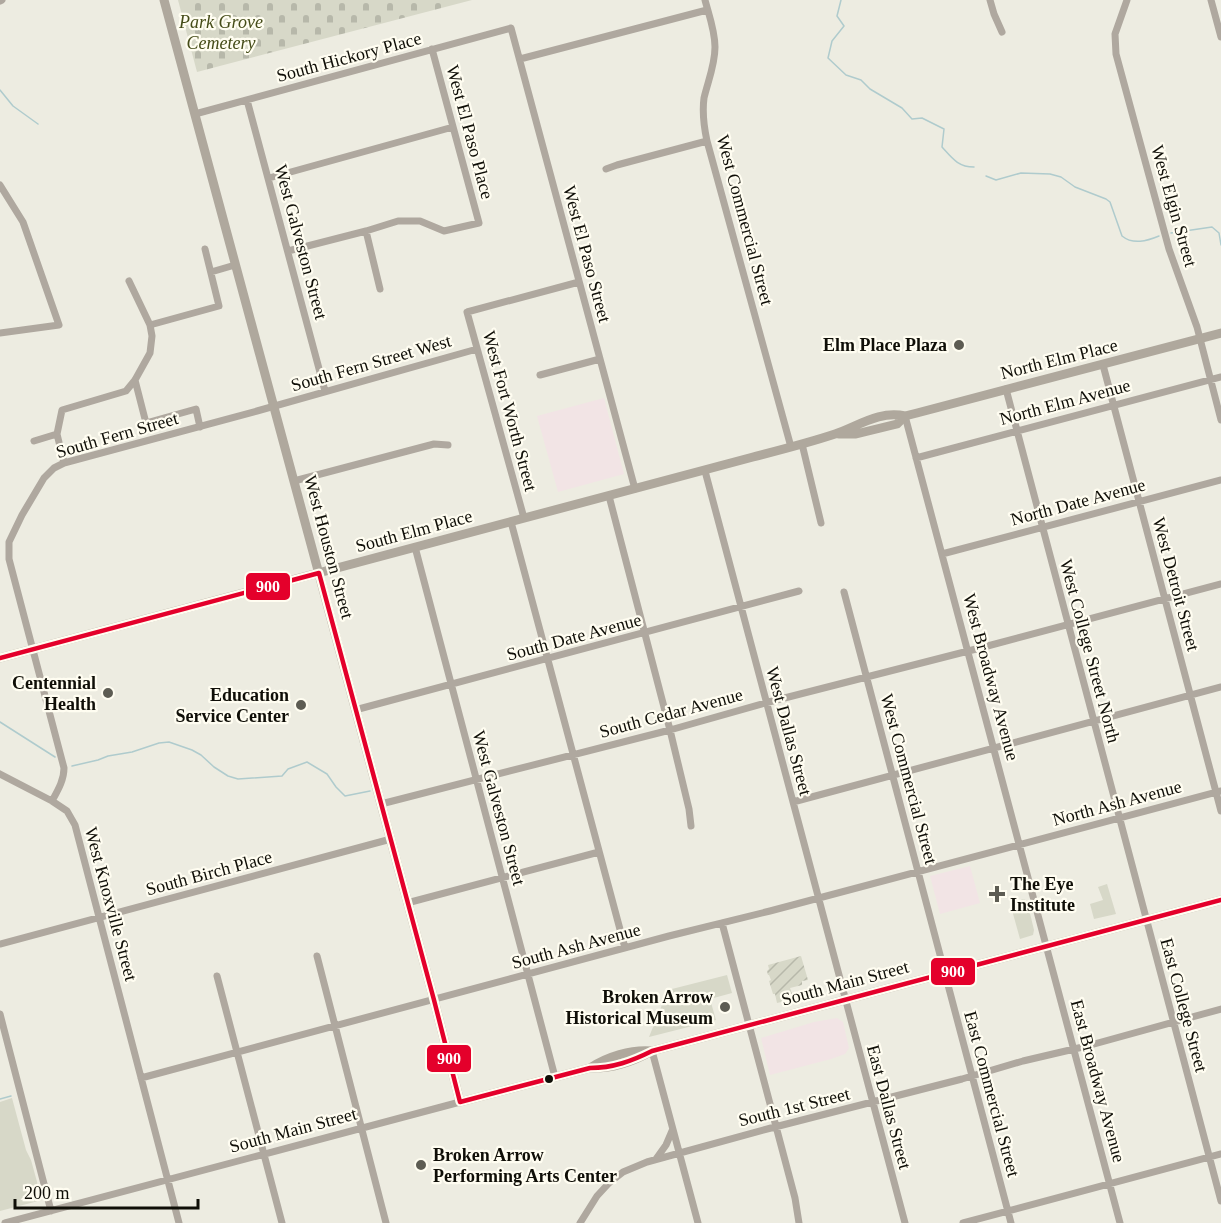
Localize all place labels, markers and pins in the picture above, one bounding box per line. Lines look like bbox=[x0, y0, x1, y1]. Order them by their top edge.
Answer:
place label: Elm Place Plaza bbox=[823, 335, 947, 355]
marker: Elm Place Plaza bbox=[952, 338, 966, 352]
place label: Centennial Health bbox=[12, 673, 96, 714]
place label: Education Service Center bbox=[176, 685, 289, 726]
marker: Centennial Health bbox=[101, 686, 115, 700]
marker: Education Service Center bbox=[294, 698, 308, 712]
place label: The Eye Institute bbox=[1010, 874, 1075, 915]
marker: The Eye Institute bbox=[988, 885, 1006, 903]
place label: Broken Arrow Historical Museum bbox=[566, 987, 713, 1028]
marker: Broken Arrow Historical Museum bbox=[718, 1000, 732, 1014]
unlabelled marker bbox=[543, 1073, 555, 1085]
place label: Broken Arrow Performing Arts Center bbox=[433, 1145, 617, 1186]
marker: Broken Arrow Performing Arts Center bbox=[414, 1158, 428, 1172]

